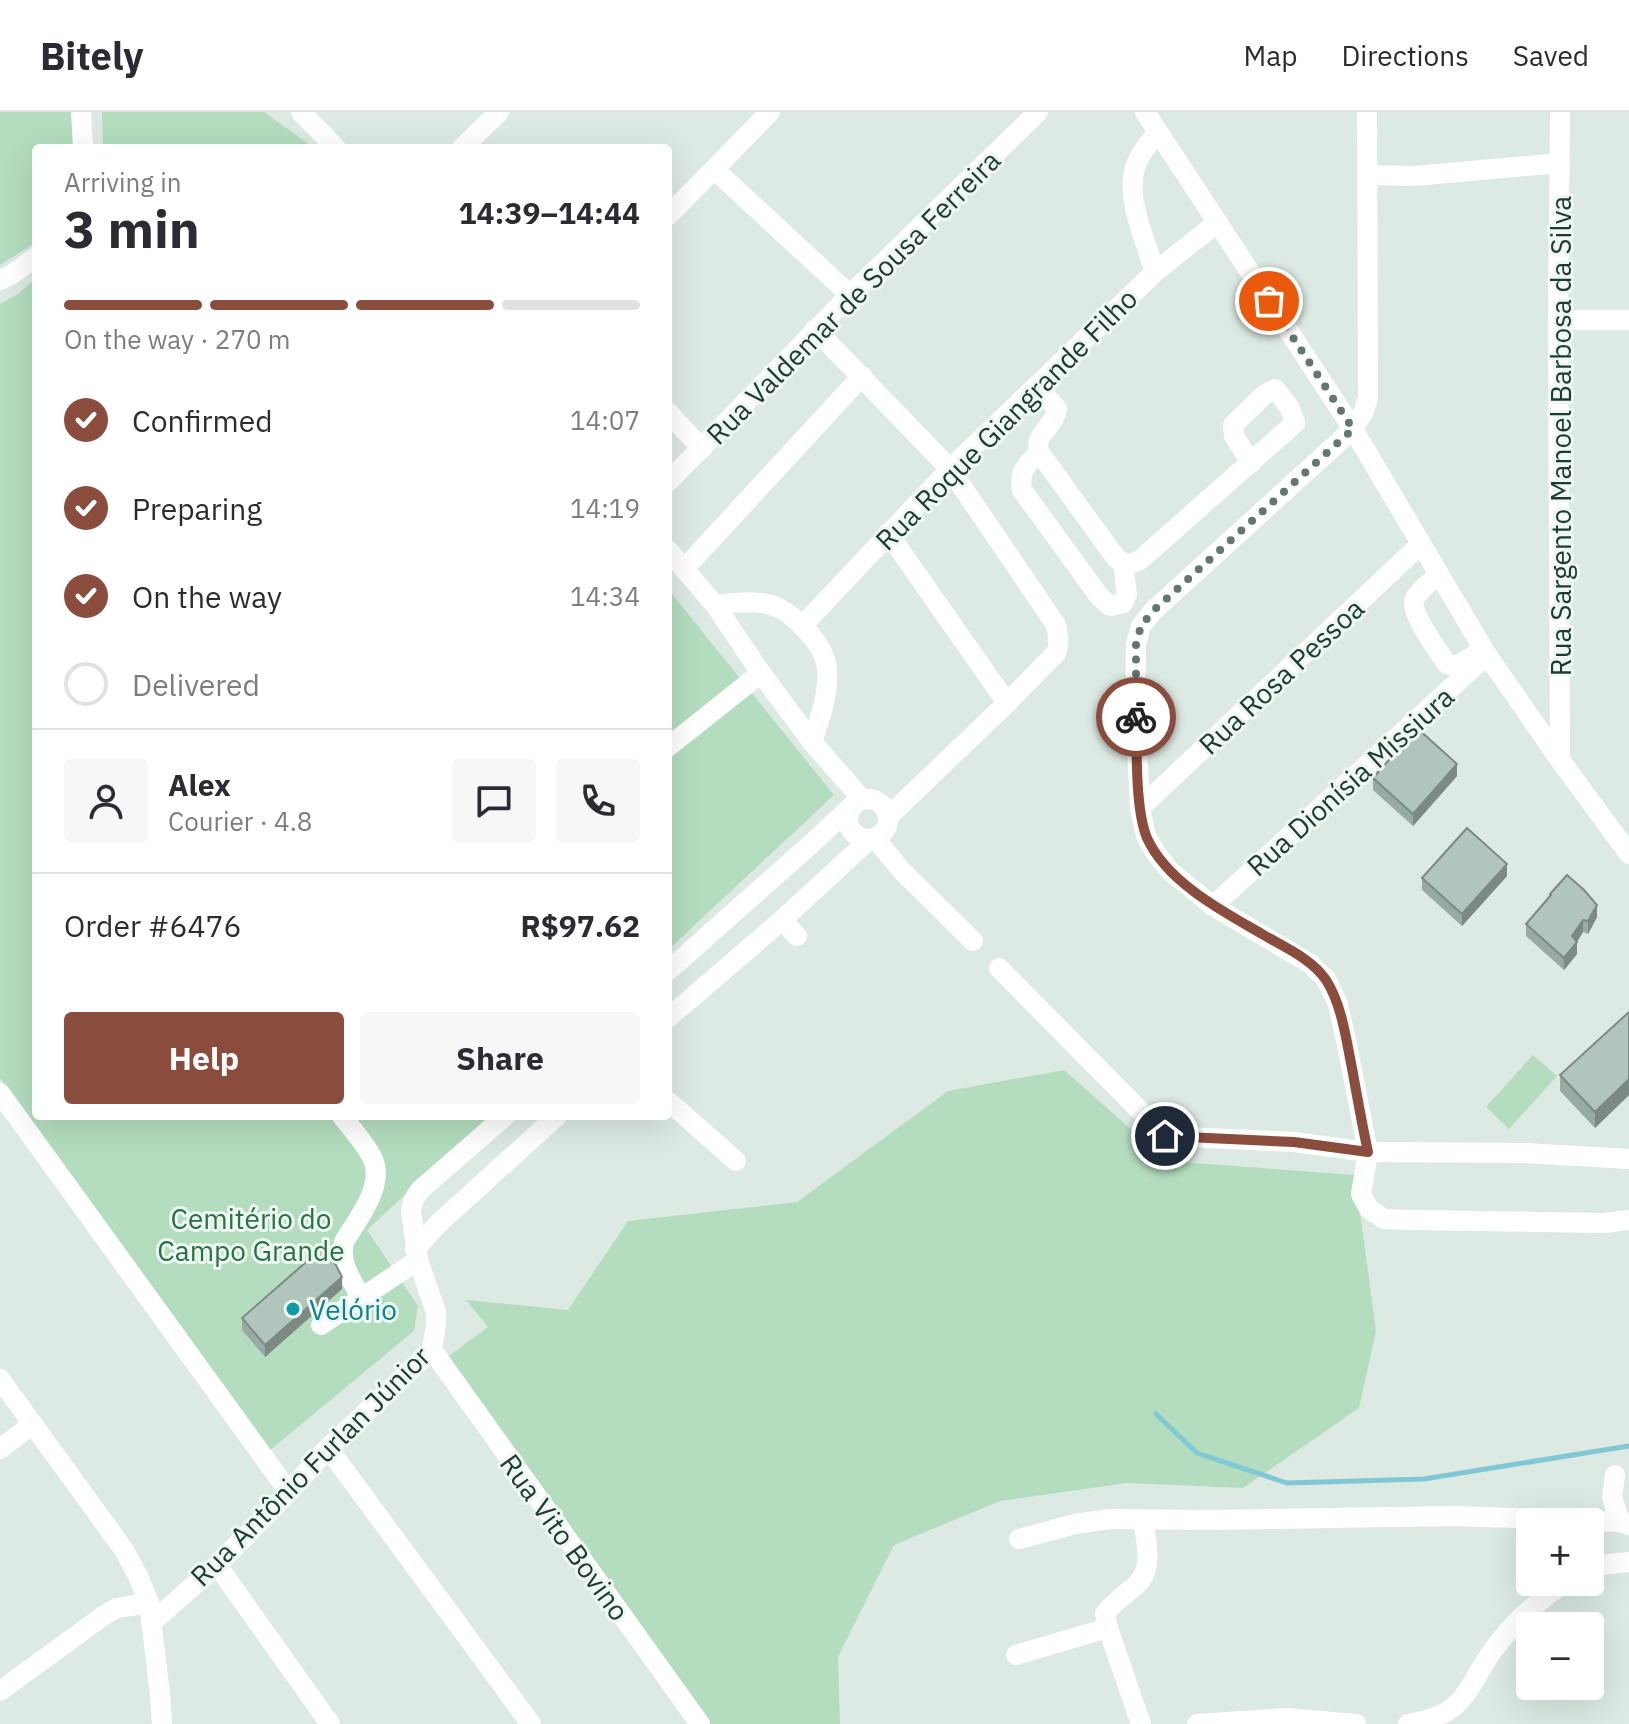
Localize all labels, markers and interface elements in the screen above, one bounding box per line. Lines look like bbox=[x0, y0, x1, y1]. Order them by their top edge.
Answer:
text: Bitely bbox=[40, 31, 144, 80]
text: Map bbox=[1243, 37, 1297, 74]
text: Directions bbox=[1341, 37, 1469, 74]
text: Saved bbox=[1513, 37, 1589, 74]
street label: Rua Valdemar de Sousa Ferreira bbox=[698, 142, 1008, 452]
text: Arriving in bbox=[64, 165, 181, 199]
text: 14:39–14:44 bbox=[459, 193, 640, 232]
text: 3 min bbox=[64, 195, 200, 262]
street label: Rua Sargento Manoel Barbosa da Silva bbox=[1542, 196, 1579, 676]
pin bbox=[1235, 267, 1303, 335]
icon: bag bbox=[1247, 279, 1291, 323]
street label: Rua Roque Giangrande Filho bbox=[867, 280, 1145, 558]
text: On the way · 270 m bbox=[64, 322, 290, 356]
icon: check bbox=[64, 398, 108, 442]
text: Confirmed bbox=[132, 401, 273, 440]
text: 14:07 bbox=[570, 403, 640, 437]
icon: check bbox=[64, 486, 108, 530]
text: Preparing bbox=[132, 489, 262, 528]
text: 14:19 bbox=[570, 491, 640, 525]
icon: check bbox=[64, 574, 108, 618]
text: On the way bbox=[132, 577, 282, 616]
text: 14:34 bbox=[570, 579, 640, 613]
street label: Rua Rosa Pessoa bbox=[1190, 590, 1372, 762]
text: Delivered bbox=[132, 665, 260, 704]
courier bbox=[1096, 677, 1176, 757]
street label: Rua Dionísia Missiura bbox=[1238, 678, 1462, 884]
icon: bike bbox=[1114, 695, 1158, 739]
button: person bbox=[64, 759, 148, 843]
button: chat bbox=[452, 759, 536, 843]
button: phone bbox=[556, 759, 640, 843]
text: Alex bbox=[168, 765, 231, 804]
text: Courier · 4.8 bbox=[168, 804, 312, 838]
text: Order #6476 bbox=[64, 906, 241, 945]
text: R$97.62 bbox=[520, 906, 640, 945]
button: Help bbox=[64, 1012, 344, 1104]
button: Share bbox=[360, 1012, 640, 1104]
pin bbox=[1131, 1102, 1199, 1170]
icon: home bbox=[1143, 1114, 1187, 1158]
park label: Cemitério do Campo Grande bbox=[157, 1200, 345, 1269]
place label: Velório bbox=[309, 1291, 397, 1328]
marker: Velório bbox=[284, 1300, 302, 1318]
street label: Rua Antônio Furlan Júnior bbox=[182, 1338, 438, 1594]
street label: Rua Vito Bovino bbox=[492, 1446, 638, 1628]
map controls bbox=[1516, 1508, 1604, 1700]
button: + bbox=[1516, 1508, 1604, 1596]
button: − bbox=[1516, 1612, 1604, 1700]

